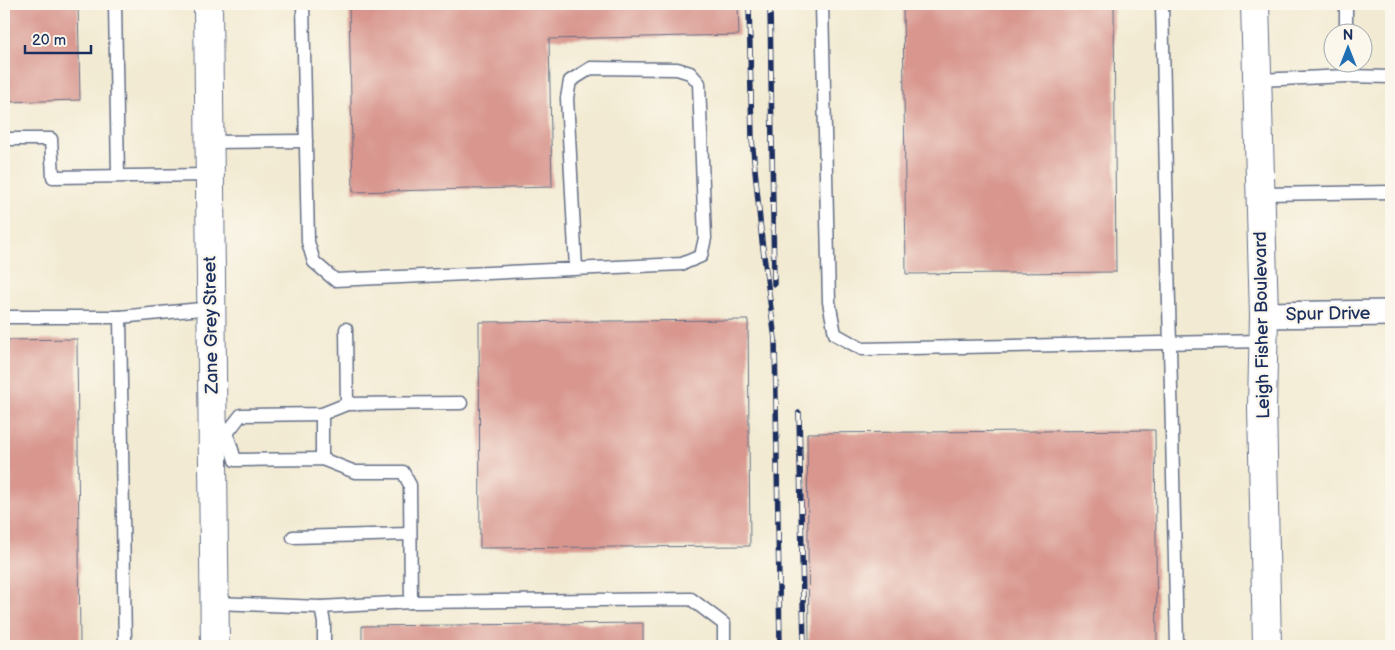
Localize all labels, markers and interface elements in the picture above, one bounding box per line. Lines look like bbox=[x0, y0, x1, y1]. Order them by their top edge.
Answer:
scale bar bbox=[25, 22, 91, 54]
north arrow bbox=[1322, 22, 1372, 72]
text: N bbox=[1343, 27, 1353, 44]
text: 20 m bbox=[32, 31, 66, 50]
street label: Leigh Fisher Boulevard bbox=[1250, 231, 1274, 419]
street label: Zane Grey Street bbox=[199, 255, 223, 395]
street label: Spur Drive bbox=[1285, 303, 1371, 325]

